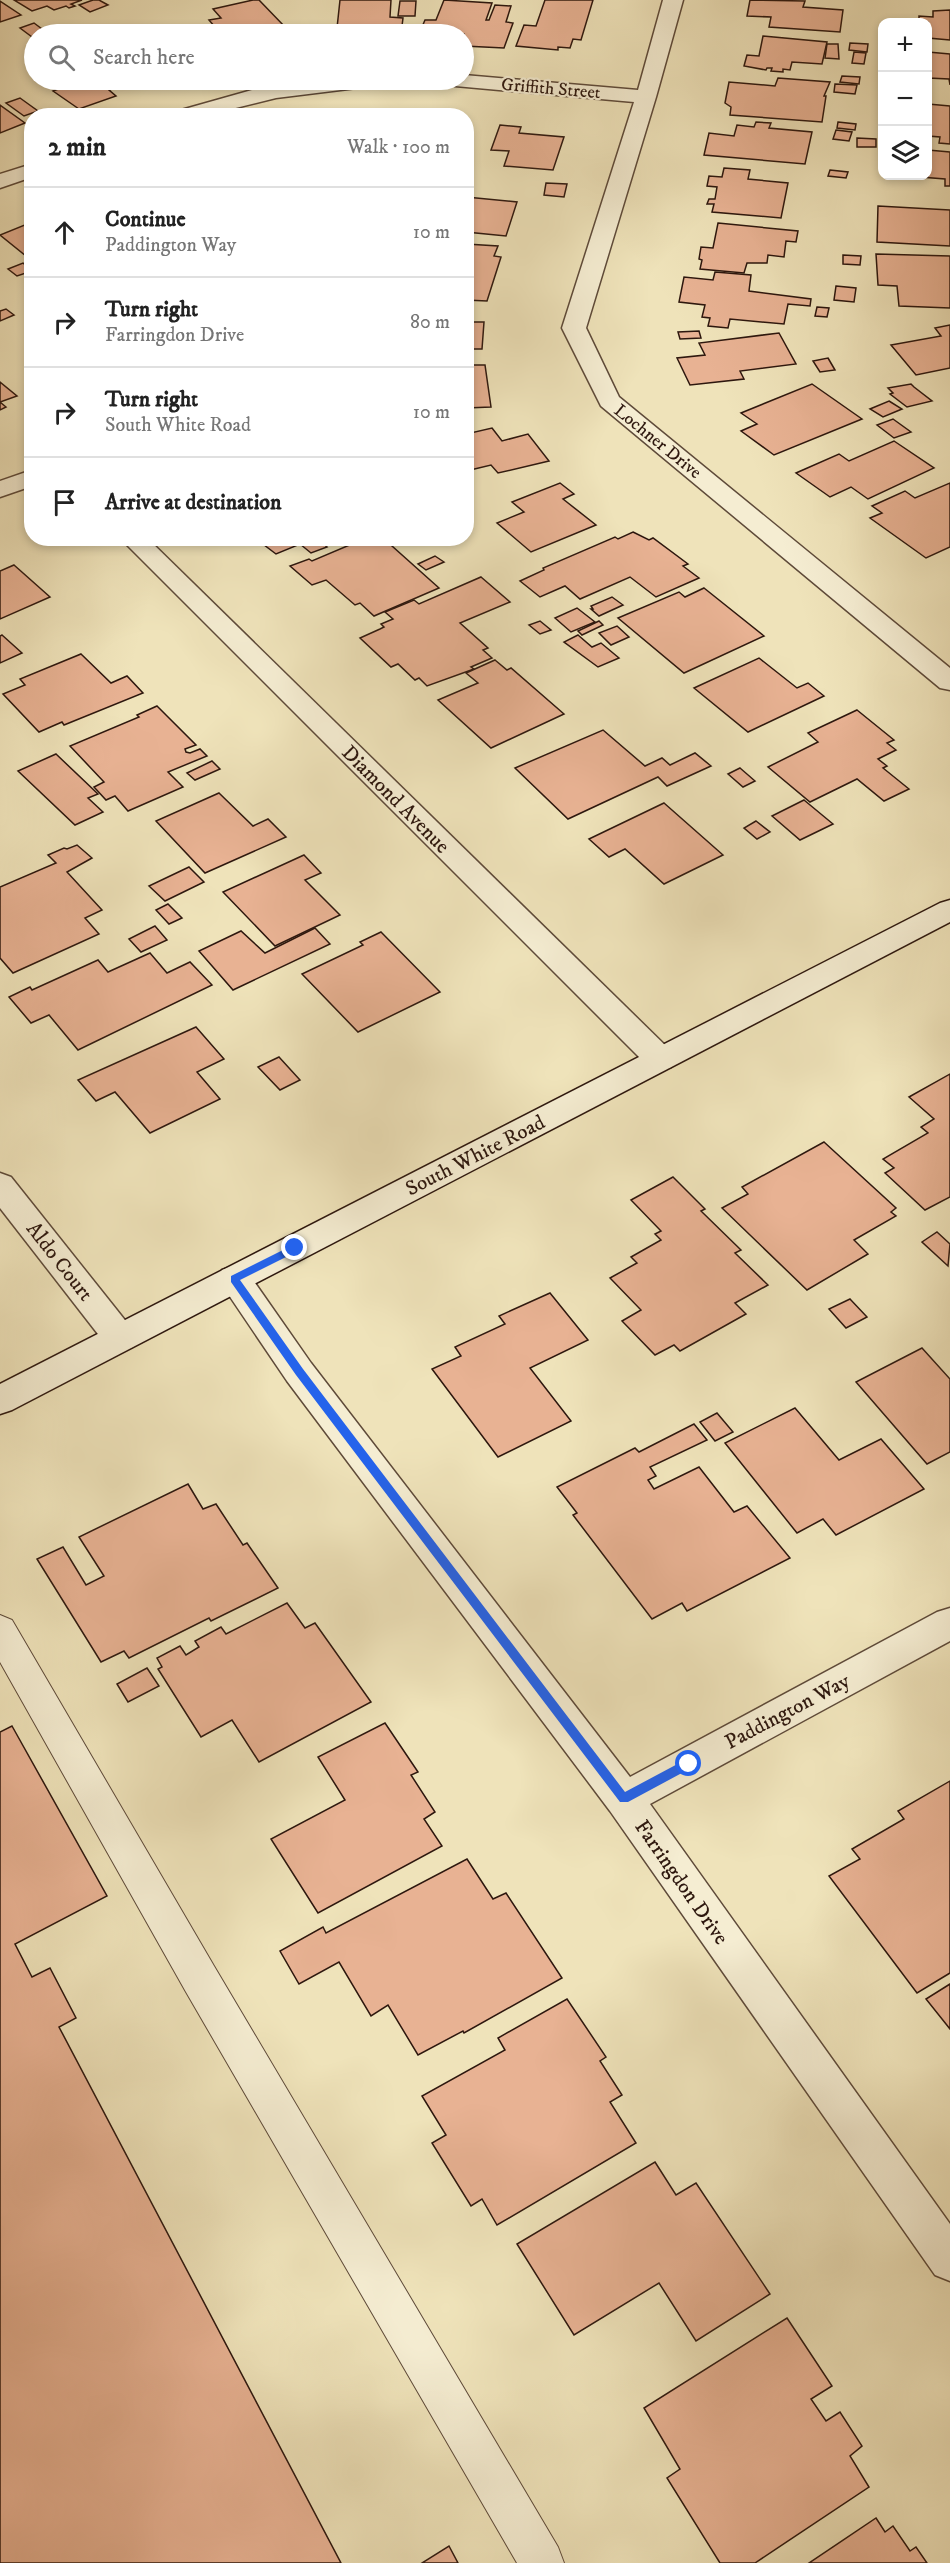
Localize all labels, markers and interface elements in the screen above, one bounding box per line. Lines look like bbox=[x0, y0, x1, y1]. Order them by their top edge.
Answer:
map controls bbox=[878, 18, 932, 180]
button: + bbox=[878, 18, 932, 72]
search box bbox=[24, 24, 474, 90]
icon: search bbox=[45, 41, 78, 74]
text: Search here bbox=[93, 44, 195, 71]
button: − bbox=[878, 72, 932, 126]
street label: Griffith Street bbox=[500, 74, 602, 104]
button: layers bbox=[878, 126, 932, 180]
text: 2 min bbox=[48, 131, 106, 164]
text: Walk · 100 m bbox=[347, 135, 450, 160]
text: Continue bbox=[105, 206, 186, 233]
icon: ahead bbox=[48, 216, 81, 249]
text: 10 m bbox=[413, 220, 450, 245]
text: Paddington Way bbox=[105, 233, 236, 258]
text: Turn right bbox=[105, 296, 198, 323]
icon: right bbox=[48, 306, 81, 339]
text: 80 m bbox=[410, 310, 450, 335]
text: Farringdon Drive bbox=[105, 323, 244, 348]
text: Turn right bbox=[105, 386, 198, 413]
icon: right bbox=[48, 396, 81, 429]
text: 10 m bbox=[413, 400, 450, 425]
street label: Lochner Drive bbox=[609, 400, 706, 484]
text: South White Road bbox=[105, 413, 251, 438]
icon: arrive bbox=[48, 486, 81, 519]
text: Arrive at destination bbox=[105, 489, 282, 516]
street label: Diamond Avenue bbox=[336, 740, 455, 859]
street label: South White Road bbox=[401, 1109, 550, 1202]
street label: Aldo Court bbox=[20, 1217, 98, 1307]
route end bbox=[281, 1234, 307, 1260]
street label: Paddington Way bbox=[721, 1668, 855, 1756]
route start bbox=[675, 1750, 701, 1776]
street label: Farringdon Drive bbox=[629, 1815, 734, 1950]

